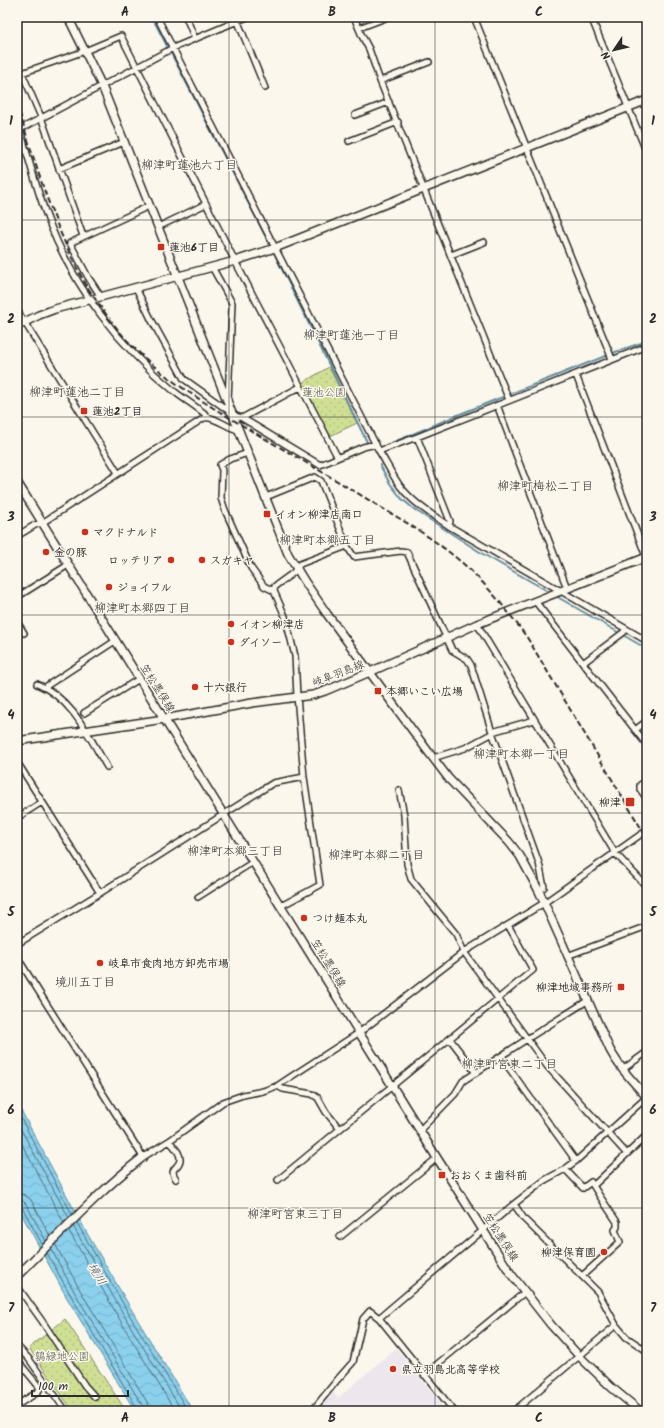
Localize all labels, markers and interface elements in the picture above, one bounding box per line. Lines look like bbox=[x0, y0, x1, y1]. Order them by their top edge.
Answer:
text: A bbox=[121, 2, 129, 23]
text: B bbox=[328, 2, 336, 23]
text: C bbox=[535, 2, 543, 23]
north arrow bbox=[594, 30, 634, 70]
text: N bbox=[597, 47, 616, 63]
text: 1 bbox=[9, 111, 13, 132]
text: 1 bbox=[651, 111, 655, 132]
district label: 柳津町蓮池六丁目 bbox=[141, 156, 237, 175]
place label: 蓮池6丁目 bbox=[169, 239, 219, 257]
marker: 蓮池6丁目 bbox=[156, 242, 166, 252]
text: 2 bbox=[7, 309, 15, 330]
text: 2 bbox=[649, 309, 657, 330]
district label: 柳津町蓮池一丁目 bbox=[303, 326, 399, 345]
district label: 柳津町蓮池二丁目 bbox=[29, 383, 125, 402]
park label: 蓮池公園 bbox=[302, 384, 346, 402]
place label: 蓮池2丁目 bbox=[92, 403, 142, 421]
marker: 蓮池2丁目 bbox=[79, 406, 89, 416]
district label: 柳津町梅松二丁目 bbox=[497, 477, 593, 496]
place label: イオン柳津店南口 bbox=[275, 506, 363, 524]
text: 3 bbox=[6, 507, 15, 528]
text: 3 bbox=[648, 507, 657, 528]
marker: イオン柳津店南口 bbox=[262, 509, 272, 519]
place label: マクドナルド bbox=[93, 524, 159, 542]
marker: マクドナルド bbox=[80, 527, 90, 537]
district label: 柳津町本郷五丁目 bbox=[279, 531, 375, 550]
place label: 金の豚 bbox=[54, 544, 87, 562]
marker: 金の豚 bbox=[41, 547, 51, 557]
place label: ロッテリア bbox=[108, 552, 163, 570]
place label: スガキヤ bbox=[210, 552, 254, 570]
marker: ロッテリア bbox=[166, 555, 176, 565]
marker: スガキヤ bbox=[197, 555, 207, 565]
place label: ジョイフル bbox=[117, 579, 172, 597]
marker: ジョイフル bbox=[104, 582, 114, 592]
district label: 柳津町本郷四丁目 bbox=[94, 599, 190, 618]
place label: イオン柳津店 bbox=[239, 616, 305, 634]
marker: イオン柳津店 bbox=[226, 619, 236, 629]
place label: ダイソー bbox=[239, 634, 282, 652]
marker: ダイソー bbox=[226, 637, 236, 647]
street label: 岐阜羽島線 bbox=[309, 656, 367, 692]
street label: 笠松墨俣線 bbox=[135, 660, 179, 717]
place label: 十六銀行 bbox=[203, 679, 247, 697]
marker: 十六銀行 bbox=[190, 682, 200, 692]
place label: 本郷いこい広場 bbox=[386, 683, 463, 701]
marker: 本郷いこい広場 bbox=[373, 686, 383, 696]
text: 4 bbox=[7, 705, 15, 726]
text: 4 bbox=[649, 705, 657, 726]
district label: 柳津町本郷一丁目 bbox=[473, 745, 569, 764]
place label: 柳津 bbox=[599, 794, 621, 812]
marker: 柳津 bbox=[624, 796, 636, 808]
district label: 柳津町本郷三丁目 bbox=[187, 842, 283, 861]
district label: 柳津町本郷二丁目 bbox=[328, 846, 424, 865]
text: 5 bbox=[7, 902, 16, 923]
text: 5 bbox=[649, 902, 658, 923]
place label: つけ麺本丸 bbox=[312, 910, 367, 928]
marker: つけ麺本丸 bbox=[299, 913, 309, 923]
street label: 笠松墨俣線 bbox=[306, 935, 350, 992]
place label: 岐阜市食肉地方卸売市場 bbox=[108, 955, 229, 973]
marker: 岐阜市食肉地方卸売市場 bbox=[95, 958, 105, 968]
district label: 境川五丁目 bbox=[55, 973, 115, 992]
place label: 柳津地域事務所 bbox=[536, 979, 613, 997]
marker: 柳津地域事務所 bbox=[616, 982, 626, 992]
district label: 柳津町宮東二丁目 bbox=[461, 1055, 557, 1074]
text: 6 bbox=[7, 1100, 15, 1121]
text: 6 bbox=[649, 1100, 657, 1121]
place label: おおくま歯科前 bbox=[450, 1167, 527, 1185]
marker: おおくま歯科前 bbox=[437, 1170, 447, 1180]
district label: 柳津町宮東三丁目 bbox=[247, 1205, 343, 1224]
street label: 笠松墨俣線 bbox=[478, 1210, 523, 1266]
place label: 柳津保育園 bbox=[541, 1244, 596, 1262]
marker: 柳津保育園 bbox=[599, 1247, 609, 1257]
water label: 境川 bbox=[82, 1259, 111, 1289]
text: 7 bbox=[8, 1298, 15, 1319]
text: 7 bbox=[650, 1298, 657, 1319]
park label: 鶉緑地公園 bbox=[35, 1348, 90, 1366]
place label: 県立羽島北高等学校 bbox=[401, 1361, 500, 1379]
marker: 県立羽島北高等学校 bbox=[388, 1364, 398, 1374]
scale bar bbox=[32, 1372, 128, 1398]
text: 100 m bbox=[38, 1377, 69, 1396]
text: A bbox=[121, 1408, 129, 1428]
text: B bbox=[328, 1408, 336, 1428]
text: C bbox=[535, 1408, 543, 1428]

